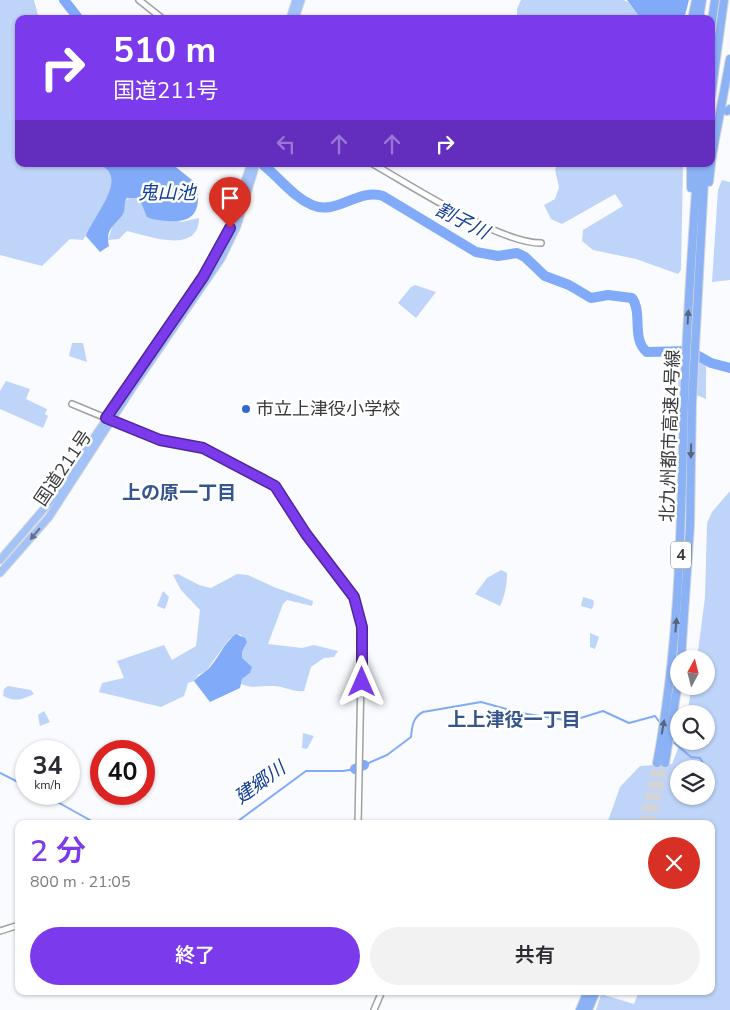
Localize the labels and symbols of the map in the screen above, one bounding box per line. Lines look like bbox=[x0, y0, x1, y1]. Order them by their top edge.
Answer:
pin bbox=[209, 177, 251, 228]
water label: 鬼山池 bbox=[138, 180, 197, 206]
water label: 割子川 bbox=[431, 196, 495, 246]
one-way arrow bbox=[685, 309, 693, 325]
street label: 北九州都市高速4号線 bbox=[655, 349, 685, 523]
place label: 市立上津役小学校 bbox=[256, 397, 400, 421]
marker: 市立上津役小学校 bbox=[240, 403, 252, 415]
street label: 国道211号 bbox=[29, 425, 97, 511]
one-way arrow bbox=[687, 444, 695, 460]
district label: 上の原一丁目 bbox=[122, 480, 236, 506]
one-way arrow bbox=[30, 527, 41, 540]
road number: 4 bbox=[671, 542, 691, 568]
one-way arrow bbox=[673, 616, 681, 632]
north arrow bbox=[670, 650, 715, 695]
position arrow bbox=[335, 655, 387, 707]
district label: 上上津役一丁目 bbox=[447, 707, 581, 733]
one-way arrow bbox=[660, 718, 668, 734]
speed limit sign: 40 bbox=[90, 740, 155, 805]
water label: 建郷川 bbox=[229, 755, 292, 810]

